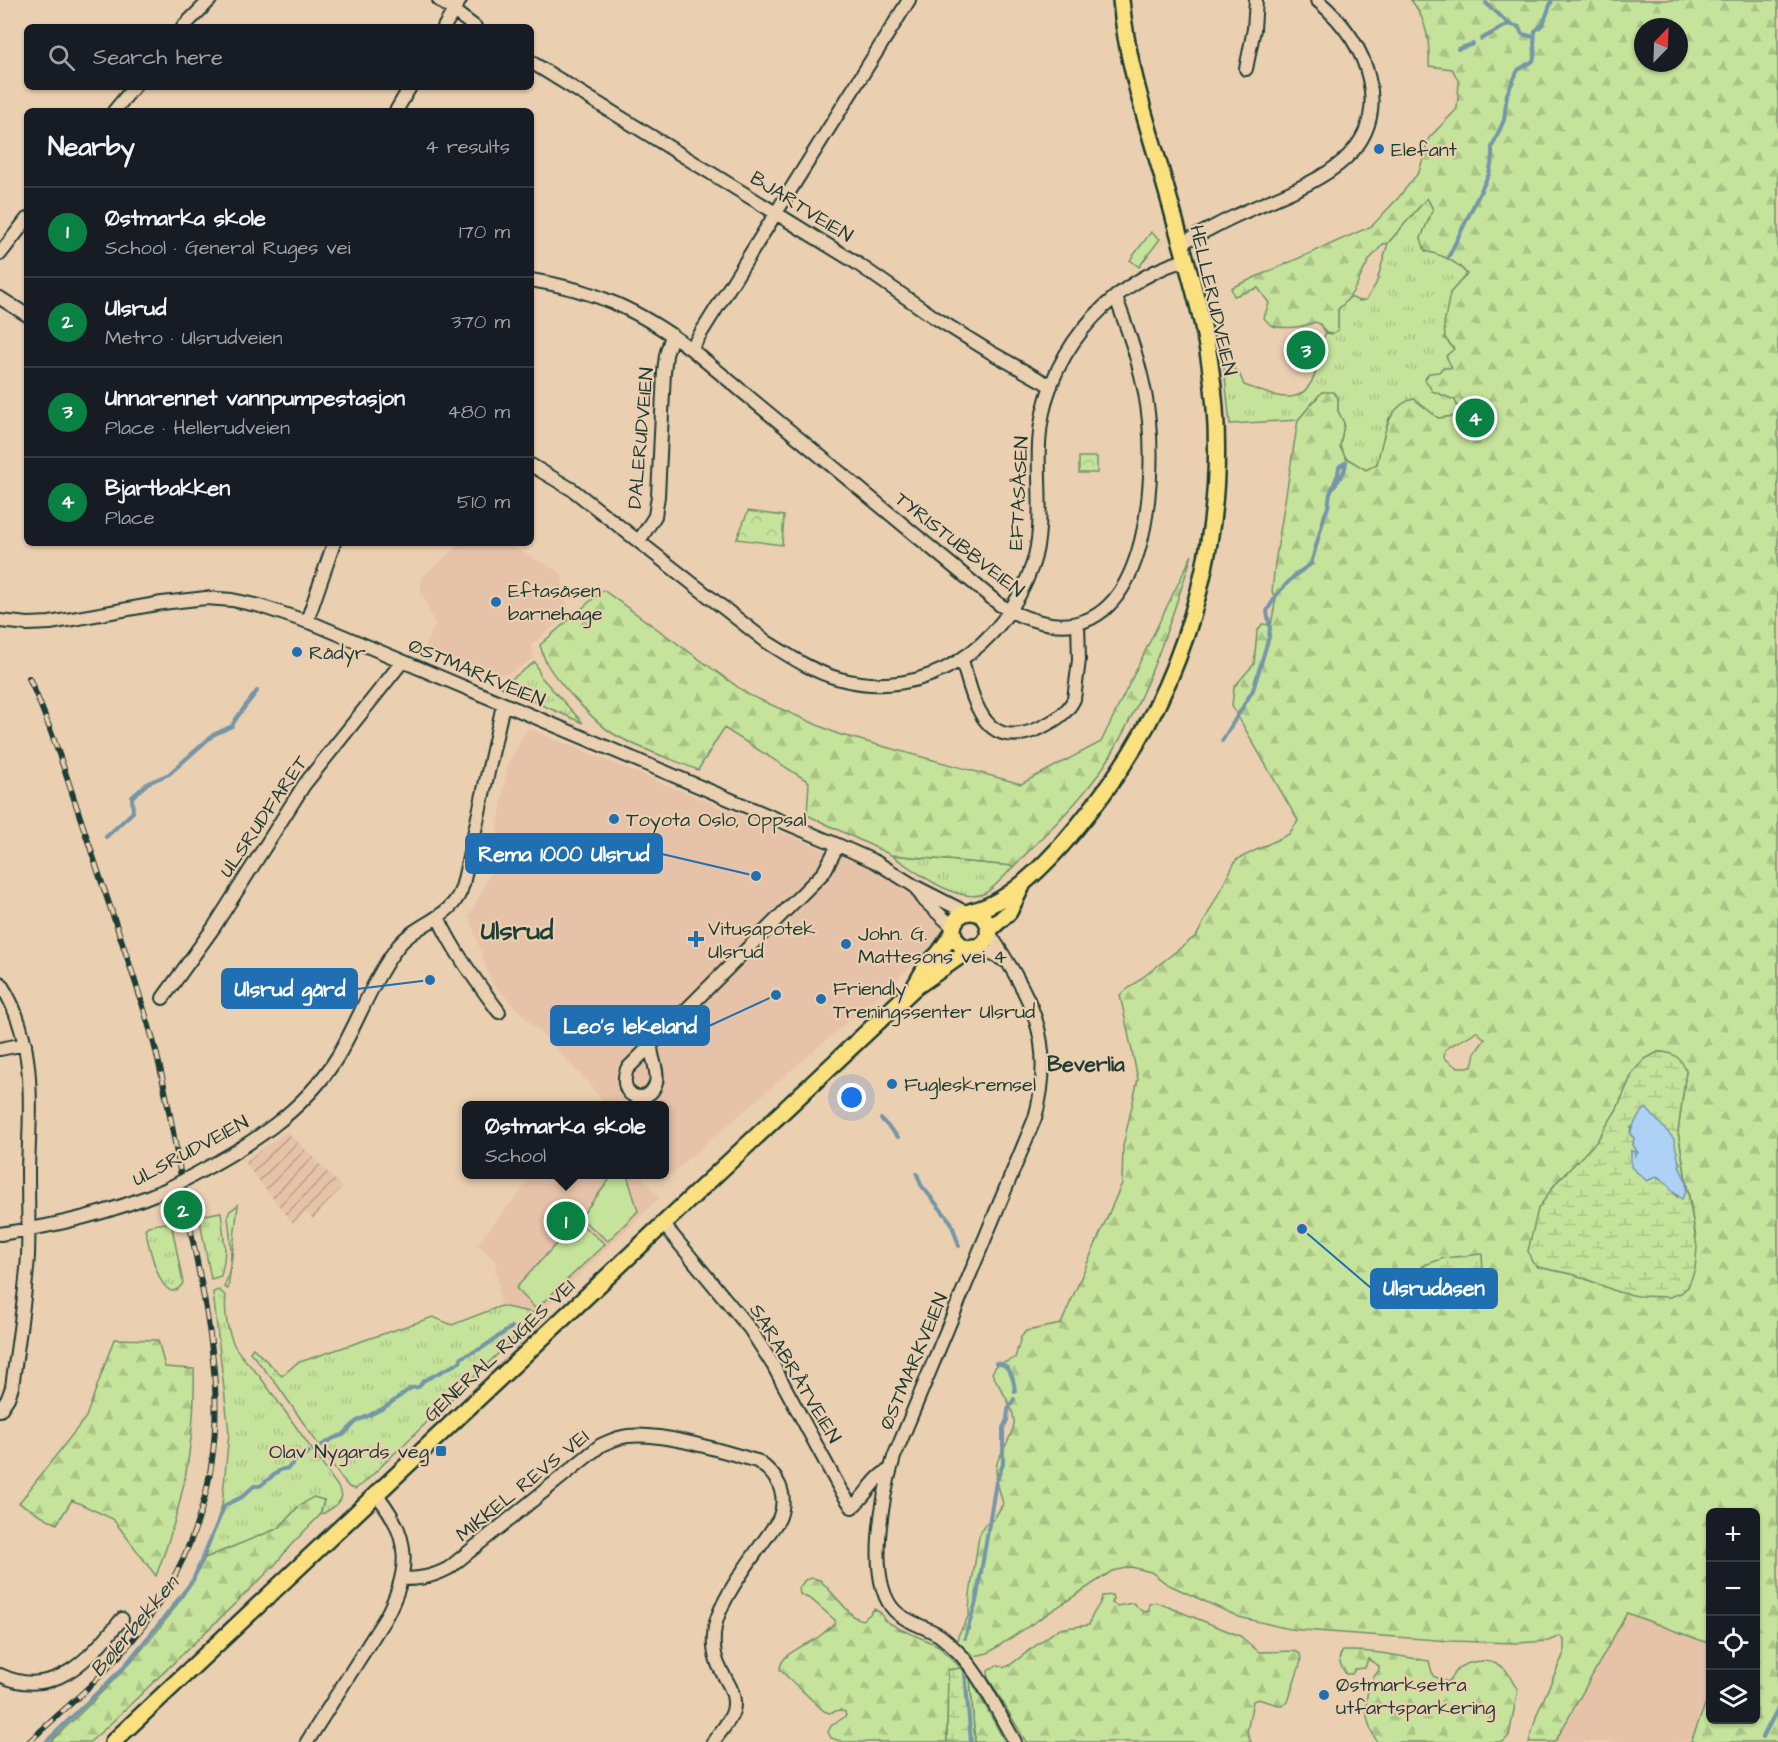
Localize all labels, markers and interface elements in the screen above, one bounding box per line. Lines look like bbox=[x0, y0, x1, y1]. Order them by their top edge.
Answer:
north arrow bbox=[1634, 18, 1688, 72]
search box bbox=[24, 24, 534, 90]
icon: search bbox=[45, 41, 78, 74]
text: Search here bbox=[93, 42, 223, 73]
text: Nearby bbox=[48, 129, 135, 165]
text: 4 results bbox=[425, 133, 510, 161]
place label: Elefant bbox=[1391, 136, 1457, 164]
marker: Elefant bbox=[1372, 142, 1386, 156]
street label: BJARTVEIEN bbox=[745, 164, 858, 249]
text: Østmarka skole bbox=[105, 203, 266, 234]
text: 1 bbox=[66, 218, 69, 246]
text: 170 m bbox=[459, 218, 510, 246]
street label: HELLERUDVEIEN bbox=[1182, 222, 1244, 378]
text: School · General Ruges vei bbox=[105, 234, 351, 262]
text: Ulsrud bbox=[105, 293, 166, 324]
text: 2 bbox=[62, 308, 73, 336]
text: 370 m bbox=[451, 308, 510, 336]
text: Metro · Ulsrudveien bbox=[105, 324, 282, 352]
pin: 3 bbox=[1286, 328, 1326, 372]
street label: DALERUDVEIEN bbox=[621, 366, 661, 510]
text: Unnarennet vannpumpestasjon bbox=[105, 383, 405, 414]
pin: 4 bbox=[1456, 396, 1494, 440]
text: 3 bbox=[62, 398, 73, 426]
text: 480 m bbox=[447, 398, 510, 426]
text: Place · Hellerudveien bbox=[105, 414, 290, 442]
street label: EFTASÅSEN bbox=[1002, 435, 1036, 551]
text: Bjartbakken bbox=[105, 473, 230, 504]
street label: TYRISTUBBVEIEN bbox=[889, 485, 1030, 604]
text: 4 bbox=[61, 488, 74, 516]
text: 510 m bbox=[457, 488, 510, 516]
text: Place bbox=[105, 504, 155, 532]
place label: Eftasåsen barnehage bbox=[508, 577, 603, 629]
marker: Eftasåsen barnehage bbox=[489, 595, 503, 609]
street label: ØSTMARKVEIEN bbox=[404, 631, 549, 714]
place label: Rådyr bbox=[309, 639, 366, 668]
marker: Rådyr bbox=[290, 645, 304, 659]
street label: ULSRUDFARET bbox=[213, 750, 315, 883]
place label: Toyota Oslo, Oppsal bbox=[626, 806, 807, 835]
marker: Toyota Oslo, Oppsal bbox=[607, 812, 621, 826]
callout: Rema 1000 Ulsrud bbox=[466, 834, 662, 873]
text: Rema 1000 Ulsrud bbox=[478, 840, 650, 869]
district label: Ulsrud bbox=[481, 913, 554, 949]
place label: Vitusapotek Ulsrud bbox=[708, 915, 816, 966]
place label: John. G. Mattesons vei 4 bbox=[858, 920, 1007, 971]
marker: Vitusapotek Ulsrud bbox=[689, 932, 703, 946]
marker: John. G. Mattesons vei 4 bbox=[839, 937, 853, 951]
callout: Ulsrud gård bbox=[222, 969, 357, 1008]
text: Ulsrud gård bbox=[235, 975, 346, 1006]
place label: Friendly Treningssenter Ulsrud bbox=[833, 975, 1035, 1027]
marker: Friendly Treningssenter Ulsrud bbox=[814, 992, 828, 1006]
callout: Leo's lekeland bbox=[551, 1006, 709, 1045]
text: Leo's lekeland bbox=[563, 1012, 697, 1041]
district label: Beverlia bbox=[1047, 1050, 1125, 1079]
place label: Fugleskremsel bbox=[904, 1071, 1036, 1100]
marker: Fugleskremsel bbox=[885, 1077, 899, 1091]
your location bbox=[837, 1083, 866, 1112]
popup bbox=[462, 1101, 669, 1179]
street label: ULSRUDVEIEN bbox=[127, 1108, 254, 1193]
text: Østmarka skole bbox=[485, 1111, 646, 1142]
text: School bbox=[485, 1142, 546, 1170]
pin: 2 bbox=[164, 1188, 202, 1232]
pin: 1 bbox=[546, 1198, 586, 1244]
callout: Ulsrudåsen bbox=[1371, 1269, 1497, 1308]
street label: GENERAL RUGES VEI bbox=[418, 1273, 582, 1429]
text: Ulsrudåsen bbox=[1383, 1274, 1485, 1303]
street label: ØSTMARKVEIEN bbox=[872, 1289, 955, 1434]
street label: SARABRÅTVEIEN bbox=[742, 1298, 848, 1449]
street label: MIKKEL REVS VEI bbox=[450, 1423, 595, 1548]
place label: Olav Nygards veg bbox=[269, 1438, 429, 1467]
marker: Olav Nygards veg bbox=[434, 1444, 448, 1458]
map controls bbox=[1706, 1508, 1760, 1724]
button: + bbox=[1706, 1508, 1760, 1562]
button: − bbox=[1706, 1562, 1760, 1616]
water label: Bølerbekken bbox=[83, 1568, 186, 1683]
button: locate bbox=[1706, 1616, 1760, 1670]
button: layers bbox=[1706, 1670, 1760, 1724]
place label: Østmarksetra utfartsparkering bbox=[1336, 1671, 1495, 1723]
marker: Østmarksetra utfartsparkering bbox=[1317, 1688, 1331, 1702]

